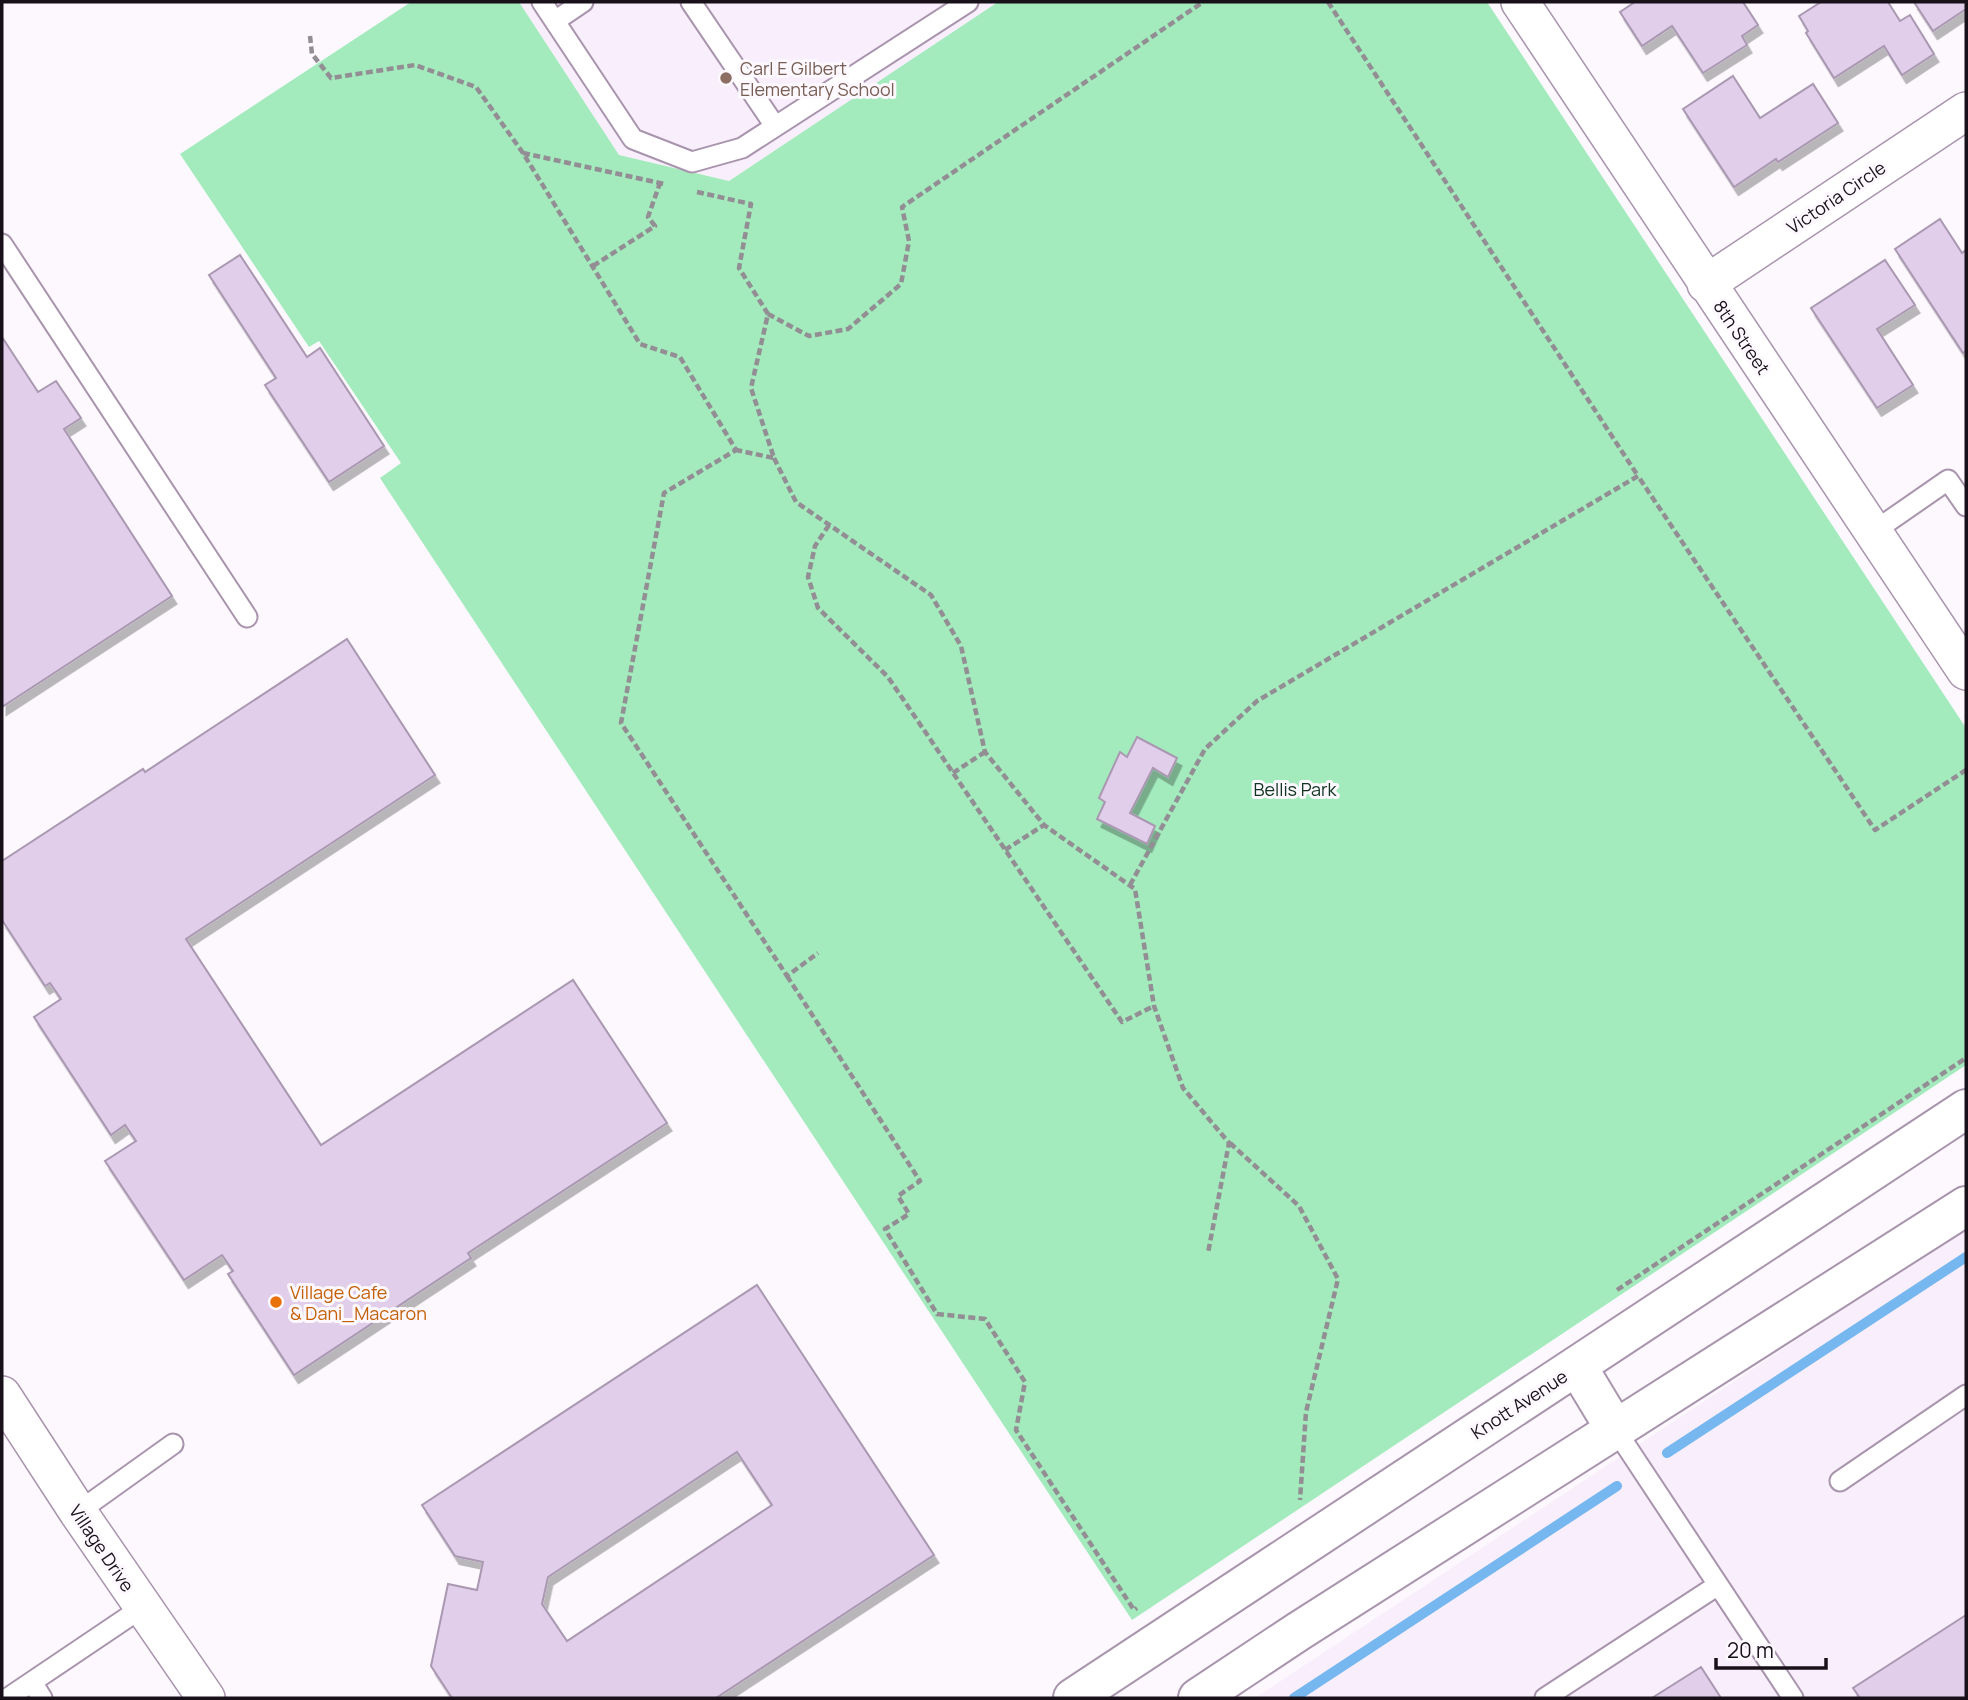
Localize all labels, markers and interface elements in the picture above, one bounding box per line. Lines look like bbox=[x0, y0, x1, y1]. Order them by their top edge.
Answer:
place label: Carl E Gilbert Elementary School bbox=[740, 56, 895, 101]
marker: Carl E Gilbert Elementary School bbox=[718, 70, 734, 86]
street label: Victoria Circle bbox=[1782, 155, 1890, 239]
street label: 8th Street bbox=[1708, 295, 1776, 379]
park label: Bellis Park bbox=[1253, 777, 1338, 801]
place label: Village Cafe & Dani_Macaron bbox=[290, 1280, 427, 1325]
marker: Village Cafe & Dani_Macaron bbox=[268, 1294, 284, 1310]
street label: Knott Avenue bbox=[1466, 1364, 1572, 1444]
street label: Village Drive bbox=[64, 1500, 140, 1596]
scale bar bbox=[1716, 1626, 1826, 1670]
text: 20 m bbox=[1727, 1636, 1774, 1664]

